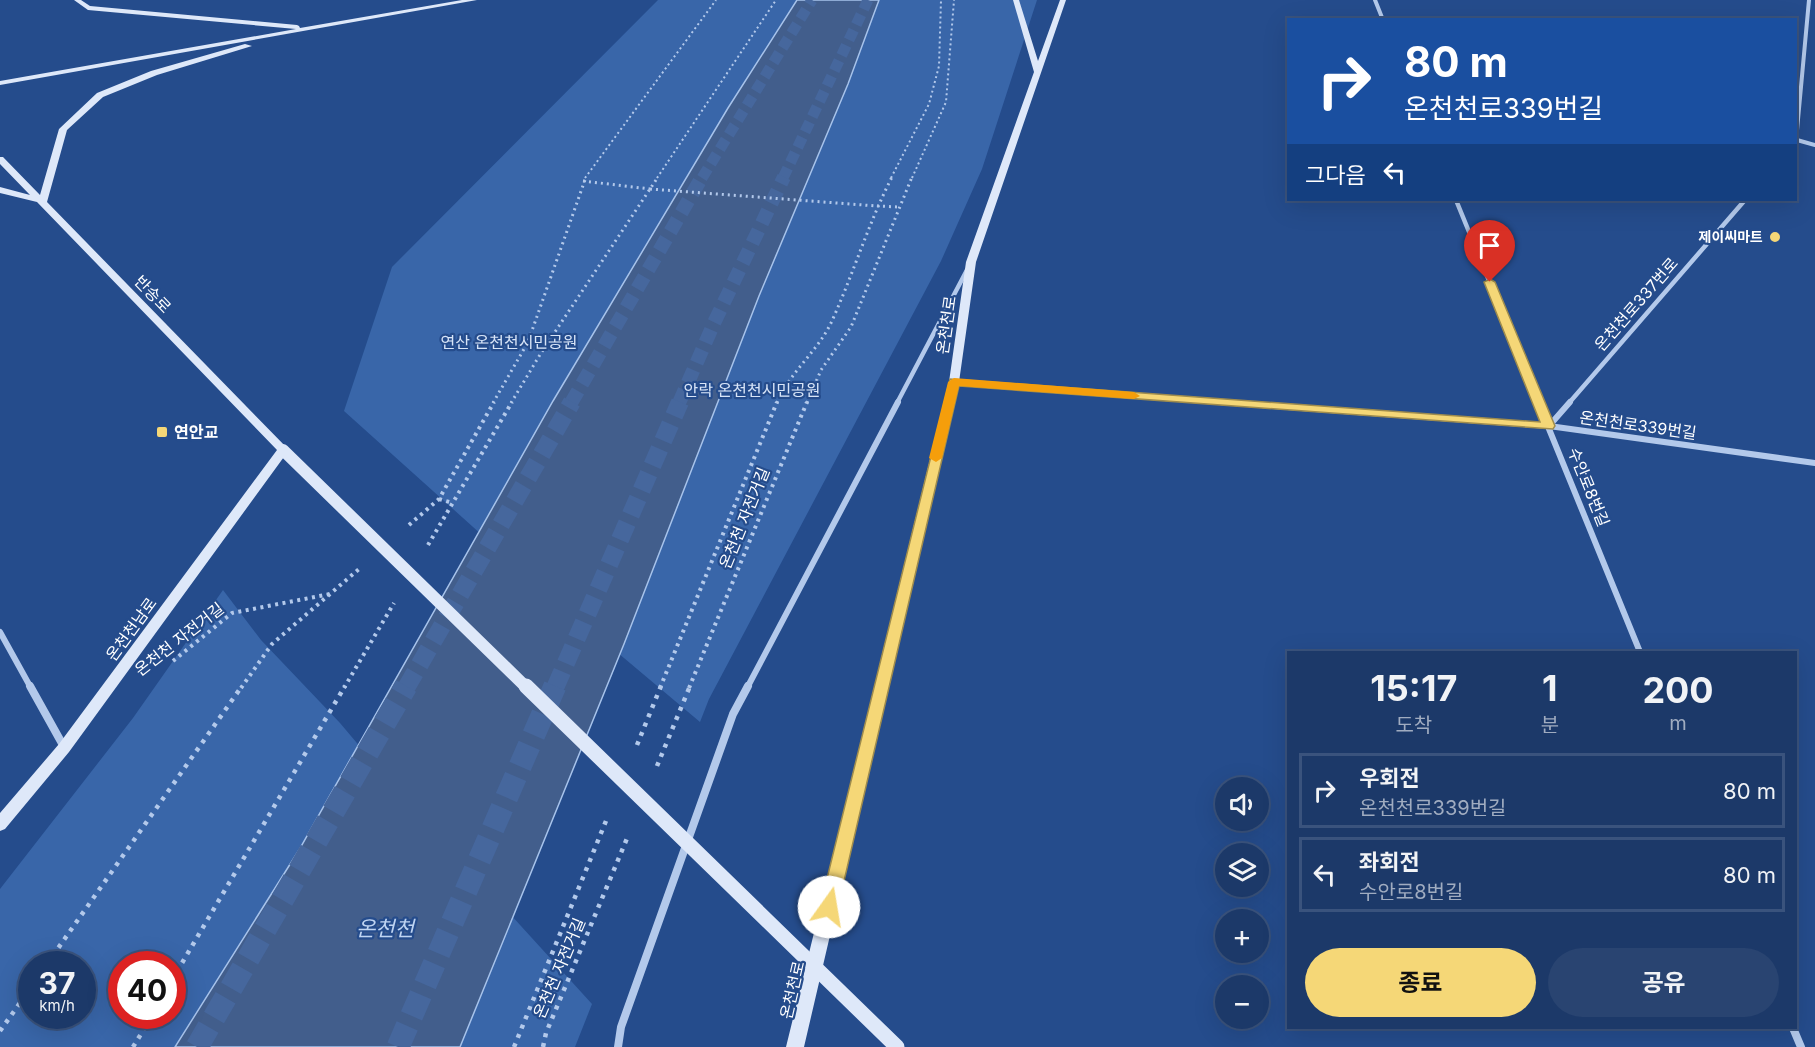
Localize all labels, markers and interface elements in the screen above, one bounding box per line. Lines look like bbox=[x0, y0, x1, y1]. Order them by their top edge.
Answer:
text: 80 m bbox=[1404, 36, 1508, 87]
icon: right bbox=[1305, 42, 1383, 120]
text: 온천천로339번길 bbox=[1404, 92, 1603, 125]
icon: left bbox=[1378, 156, 1411, 189]
text: 그다음 bbox=[1305, 162, 1366, 188]
pin bbox=[1464, 220, 1515, 282]
place label: 제이씨마트 bbox=[1699, 228, 1763, 245]
icon: arrive bbox=[1473, 229, 1506, 262]
marker: 제이씨마트 bbox=[1768, 230, 1782, 244]
street label: 온천천로337번로 bbox=[1590, 253, 1682, 355]
street label: 반송로 bbox=[130, 271, 176, 317]
street label: 온천천로 bbox=[932, 294, 960, 356]
park label: 연산 온천천시민공원 bbox=[441, 332, 577, 352]
park label: 안락 온천천시민공원 bbox=[684, 380, 820, 400]
street label: 온천천로339번길 bbox=[1578, 407, 1698, 443]
place label: 연안교 bbox=[174, 422, 218, 442]
marker: 연안교 bbox=[155, 425, 169, 439]
street label: 수안로8번길 bbox=[1564, 445, 1614, 529]
street label: 온천천 자전거길 bbox=[715, 464, 773, 572]
street label: 온천천남로 bbox=[101, 593, 161, 665]
street label: 온천천 자전거길 bbox=[130, 598, 228, 680]
text: 15:17 bbox=[1370, 666, 1457, 710]
text: 1 bbox=[1542, 666, 1558, 710]
text: 200 bbox=[1642, 668, 1714, 712]
text: m bbox=[1669, 711, 1687, 735]
text: 도착 bbox=[1395, 713, 1432, 737]
text: 분 bbox=[1541, 713, 1559, 737]
text: 우회전 bbox=[1359, 765, 1420, 791]
icon: right bbox=[1308, 774, 1341, 807]
map controls bbox=[1215, 777, 1269, 1029]
button: sound bbox=[1215, 777, 1269, 831]
text: 80 m bbox=[1723, 778, 1776, 804]
text: 온천천로339번길 bbox=[1359, 796, 1507, 820]
button: layers bbox=[1215, 843, 1269, 897]
text: 좌회전 bbox=[1359, 849, 1420, 875]
icon: left bbox=[1308, 858, 1341, 891]
text: 80 m bbox=[1723, 862, 1776, 888]
position arrow bbox=[797, 875, 861, 939]
text: 수안로8번길 bbox=[1359, 880, 1463, 904]
button: + bbox=[1215, 909, 1269, 963]
street label: 온천천 자전거길 bbox=[529, 915, 589, 1021]
water label: 온천천 bbox=[356, 916, 417, 941]
button: 종료 bbox=[1305, 948, 1536, 1017]
button: 공유 bbox=[1548, 948, 1779, 1017]
speed limit sign: 40 bbox=[108, 951, 186, 1029]
street label: 온천천로 bbox=[776, 959, 808, 1021]
text: 37 bbox=[39, 965, 75, 1001]
button: − bbox=[1215, 975, 1269, 1029]
text: km/h bbox=[39, 996, 75, 1015]

